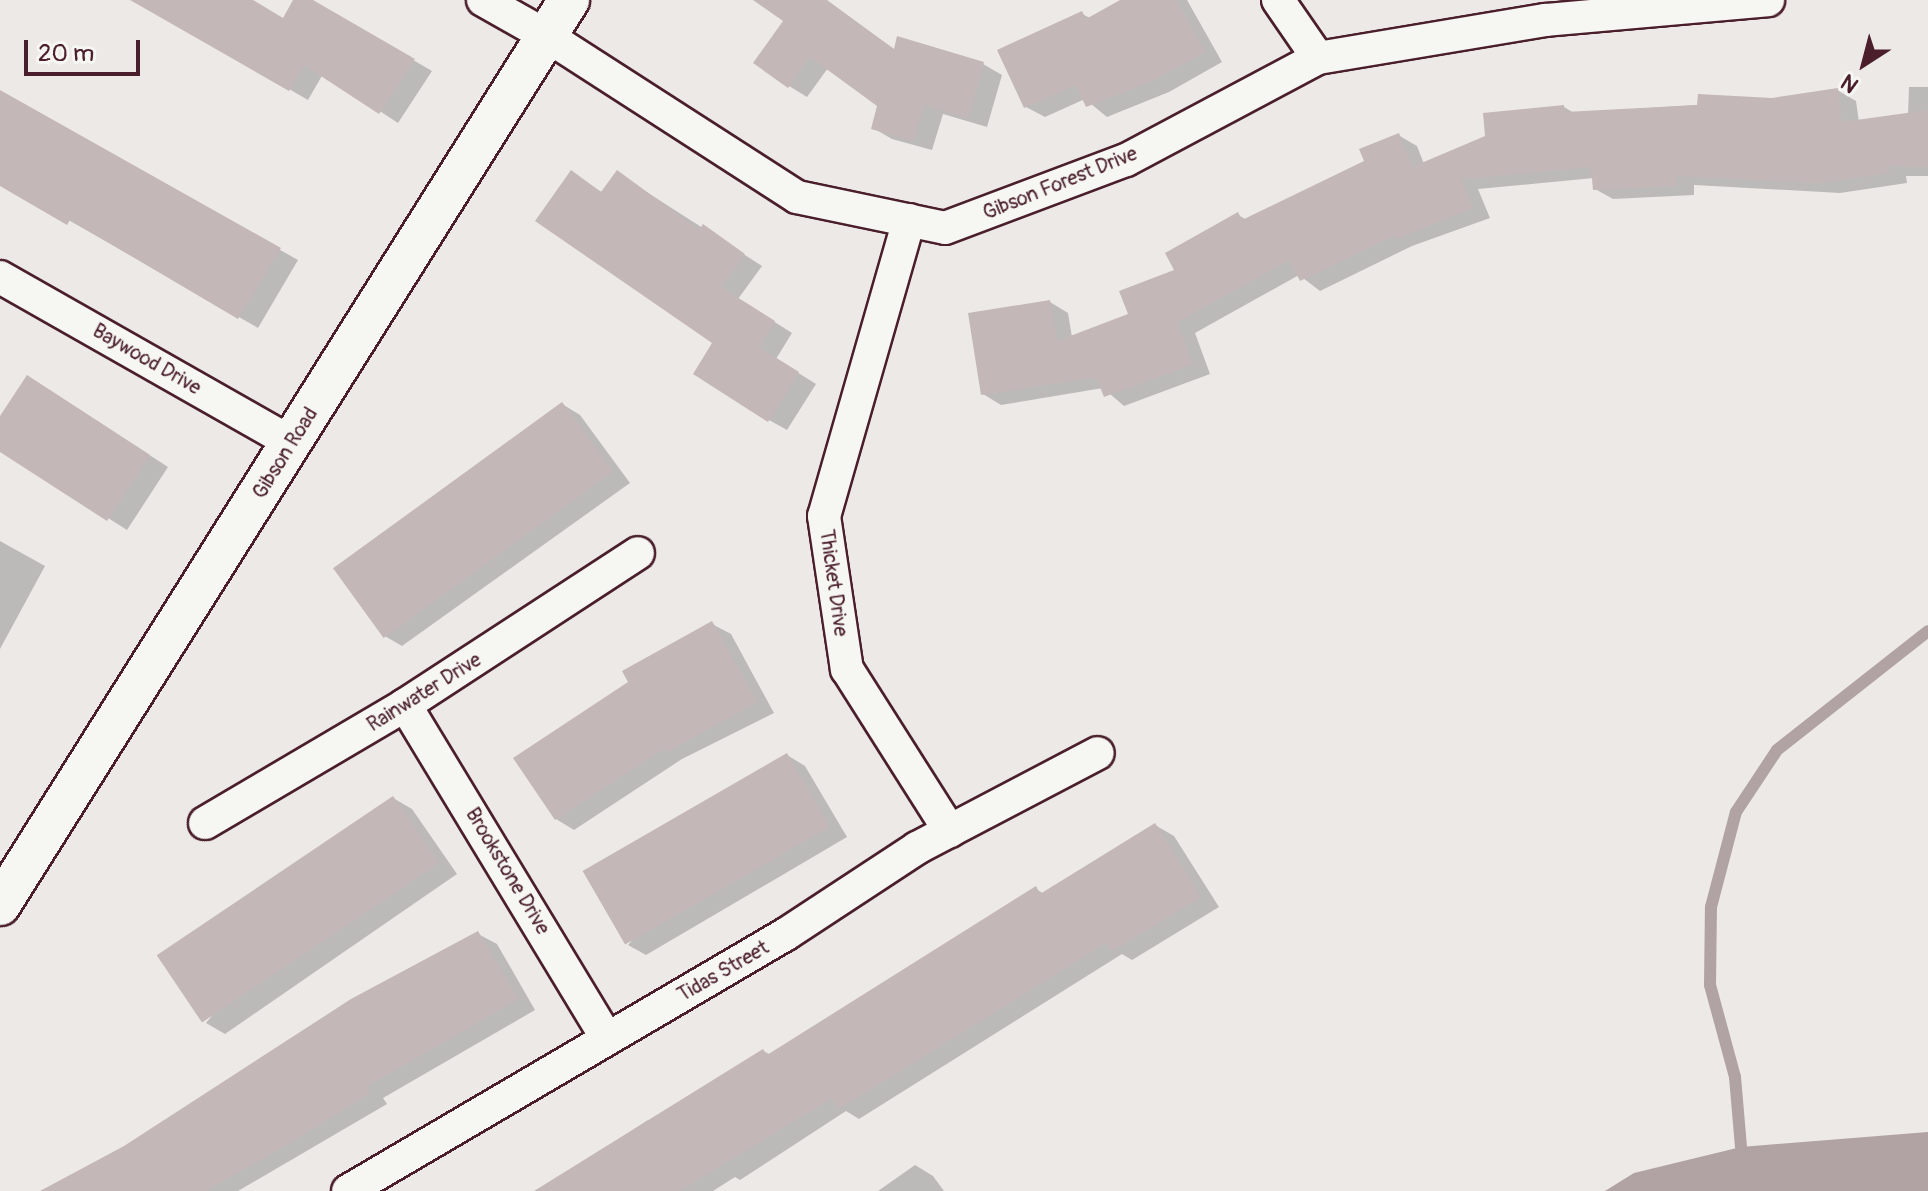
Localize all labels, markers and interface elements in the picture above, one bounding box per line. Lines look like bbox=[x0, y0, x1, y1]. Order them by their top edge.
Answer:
scale bar bbox=[28, 24, 144, 74]
north arrow bbox=[1824, 24, 1904, 104]
text: 20 m bbox=[38, 39, 94, 68]
text: N bbox=[1836, 68, 1864, 99]
street label: Gibson Forest Drive bbox=[979, 141, 1141, 225]
street label: Baywood Drive bbox=[89, 318, 205, 400]
street label: Gibson Road bbox=[247, 403, 323, 503]
street label: Thicket Drive bbox=[815, 528, 853, 638]
street label: Rainwater Drive bbox=[363, 647, 485, 737]
street label: Brookstone Drive bbox=[461, 803, 555, 939]
street label: Tidas Street bbox=[673, 935, 773, 1007]

